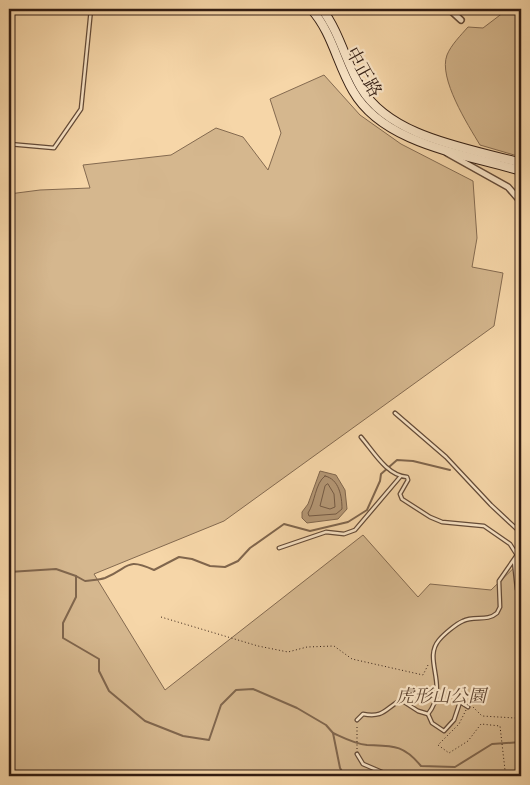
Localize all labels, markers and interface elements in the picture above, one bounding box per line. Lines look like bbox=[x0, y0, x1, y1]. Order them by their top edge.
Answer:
street label: 中正路 bbox=[341, 44, 386, 101]
park label: 虎形山公園 bbox=[396, 686, 489, 707]

